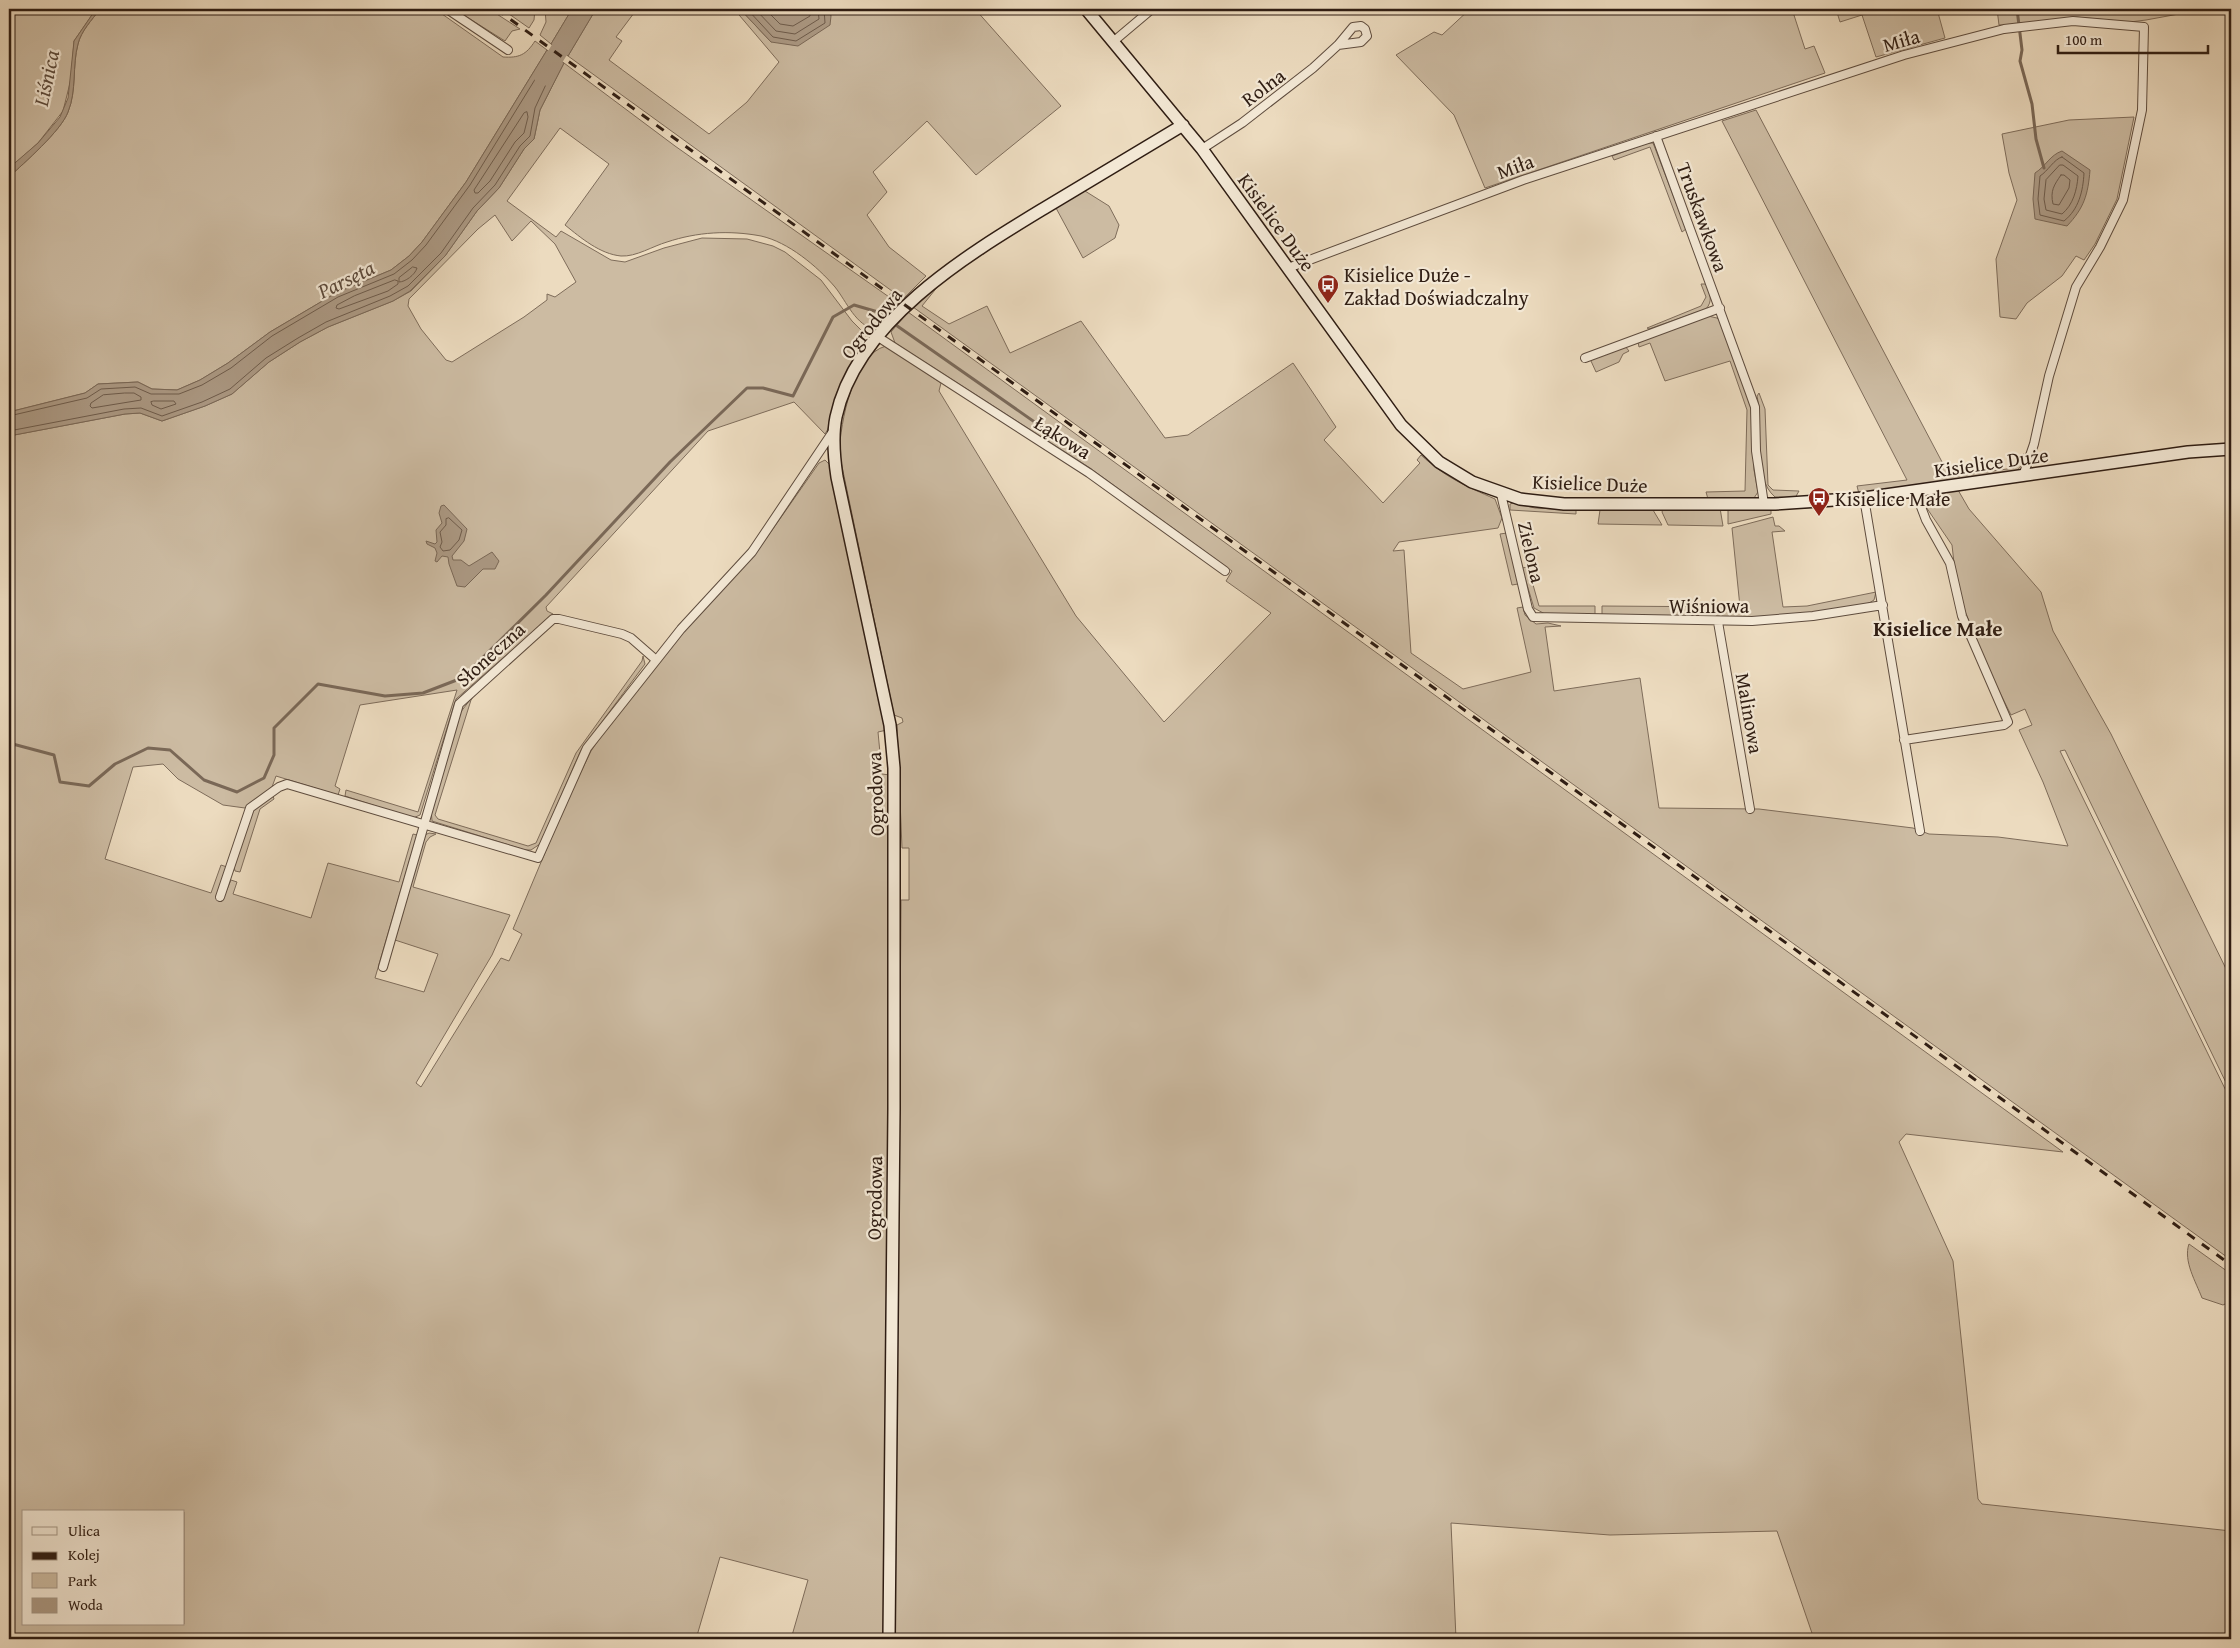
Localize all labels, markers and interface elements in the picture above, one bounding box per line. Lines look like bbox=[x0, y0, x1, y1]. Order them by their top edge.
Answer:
street label: Miła bbox=[1879, 21, 1923, 59]
scale bar bbox=[2058, 22, 2208, 54]
text: 100 m bbox=[2065, 29, 2103, 50]
water label: Liśnica bbox=[25, 47, 67, 110]
street label: Rolna bbox=[1235, 61, 1291, 113]
street label: Miła bbox=[1493, 146, 1538, 186]
street label: Truskawkowa bbox=[1670, 158, 1736, 276]
street label: Kisielice Duże bbox=[1231, 167, 1323, 277]
water label: Parsęta bbox=[311, 252, 380, 307]
place label: Kisielice Duże - Zakład Doświadczalny bbox=[1344, 260, 1529, 312]
bus stop icon: Kisielice Duże - Zakład Doświadczalny bbox=[1316, 273, 1340, 304]
street label: Ogrodowa bbox=[833, 281, 909, 365]
street label: Łąkowa bbox=[1029, 408, 1098, 466]
street label: Kisielice Duże bbox=[1932, 440, 2050, 484]
street label: Kisielice Duże bbox=[1532, 466, 1648, 500]
place label: Kisielice Małe bbox=[1835, 484, 1950, 513]
bus stop icon: Kisielice Małe bbox=[1807, 486, 1831, 517]
street label: Zielona bbox=[1511, 518, 1553, 586]
street label: Wiśniowa bbox=[1669, 591, 1750, 620]
district label: Kisielice Małe bbox=[1873, 613, 2003, 644]
street label: Słoneczna bbox=[449, 615, 532, 693]
street label: Malinowa bbox=[1729, 670, 1771, 756]
street label: Ogrodowa bbox=[859, 751, 891, 837]
street label: Ogrodowa bbox=[859, 1155, 889, 1240]
legend bbox=[22, 1510, 185, 1626]
text: Ulica bbox=[68, 1520, 100, 1541]
text: Kolej bbox=[68, 1544, 100, 1565]
text: Park bbox=[68, 1570, 97, 1591]
text: Woda bbox=[68, 1594, 103, 1615]

